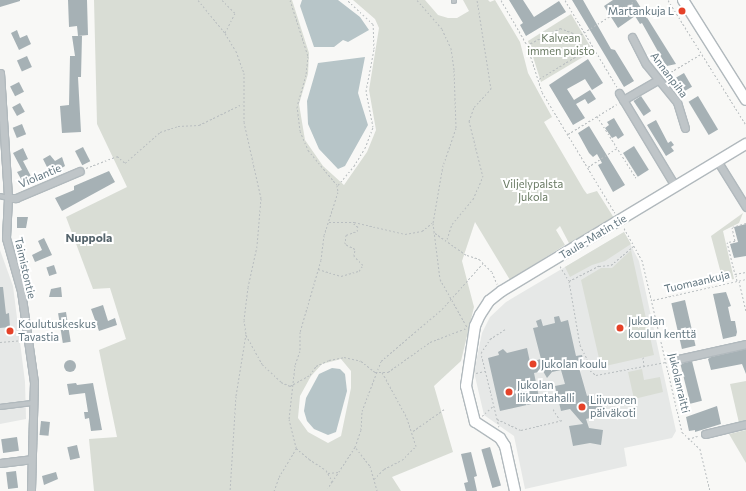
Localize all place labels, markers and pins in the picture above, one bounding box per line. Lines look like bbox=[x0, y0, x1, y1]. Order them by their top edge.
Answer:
place label: Martankuja L bbox=[608, 4, 674, 18]
marker: Martankuja L bbox=[677, 6, 687, 16]
place label: Jukolan koulun kenttä bbox=[628, 315, 696, 341]
place label: Koulutuskeskus Tavastia bbox=[18, 318, 96, 344]
marker: Jukolan koulun kenttä bbox=[615, 323, 625, 333]
marker: Koulutuskeskus Tavastia bbox=[5, 326, 15, 336]
place label: Jukolan koulu bbox=[541, 357, 607, 371]
marker: Jukolan koulu bbox=[528, 359, 538, 369]
place label: Jukolan liikuntahalli bbox=[517, 379, 575, 405]
marker: Jukolan liikuntahalli bbox=[504, 387, 514, 397]
place label: Liivuoren päiväkoti bbox=[590, 394, 637, 420]
marker: Liivuoren päiväkoti bbox=[577, 402, 587, 412]

